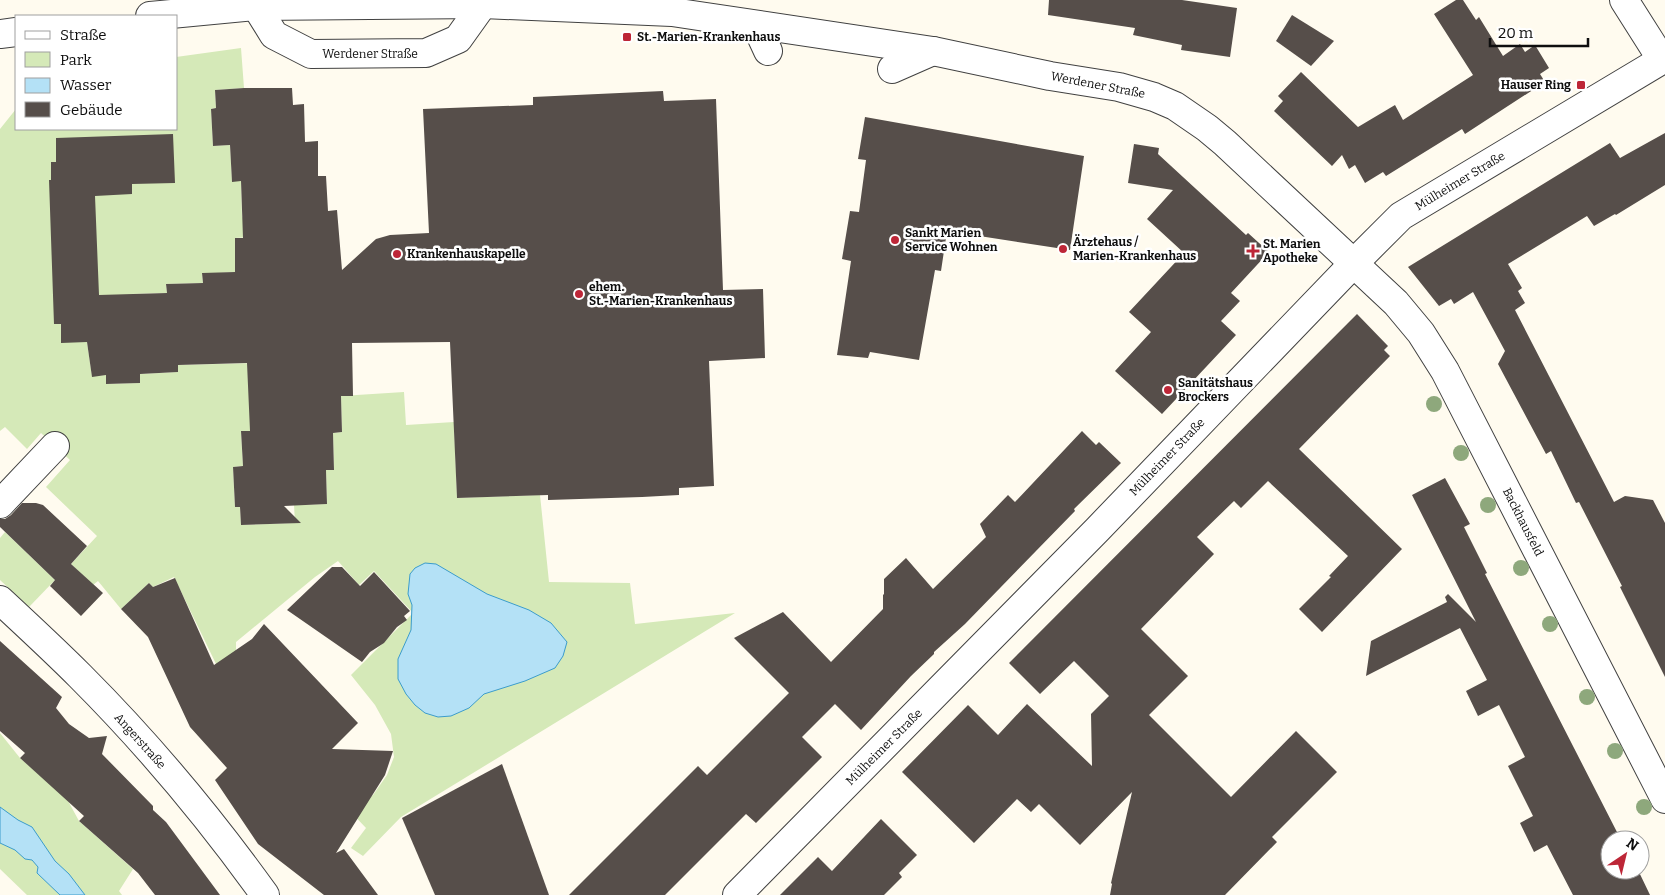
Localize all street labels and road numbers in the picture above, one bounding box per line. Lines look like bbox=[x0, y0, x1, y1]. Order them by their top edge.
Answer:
street label: Werdener Straße bbox=[322, 47, 418, 61]
street label: Werdener Straße bbox=[1050, 69, 1146, 101]
street label: Mülheimer Straße bbox=[1413, 149, 1507, 213]
street label: Mülheimer Straße bbox=[1127, 415, 1207, 499]
street label: Backhausfeld bbox=[1500, 485, 1546, 559]
street label: Mülheimer Straße bbox=[843, 706, 925, 788]
street label: Angerstraße bbox=[111, 710, 169, 772]

